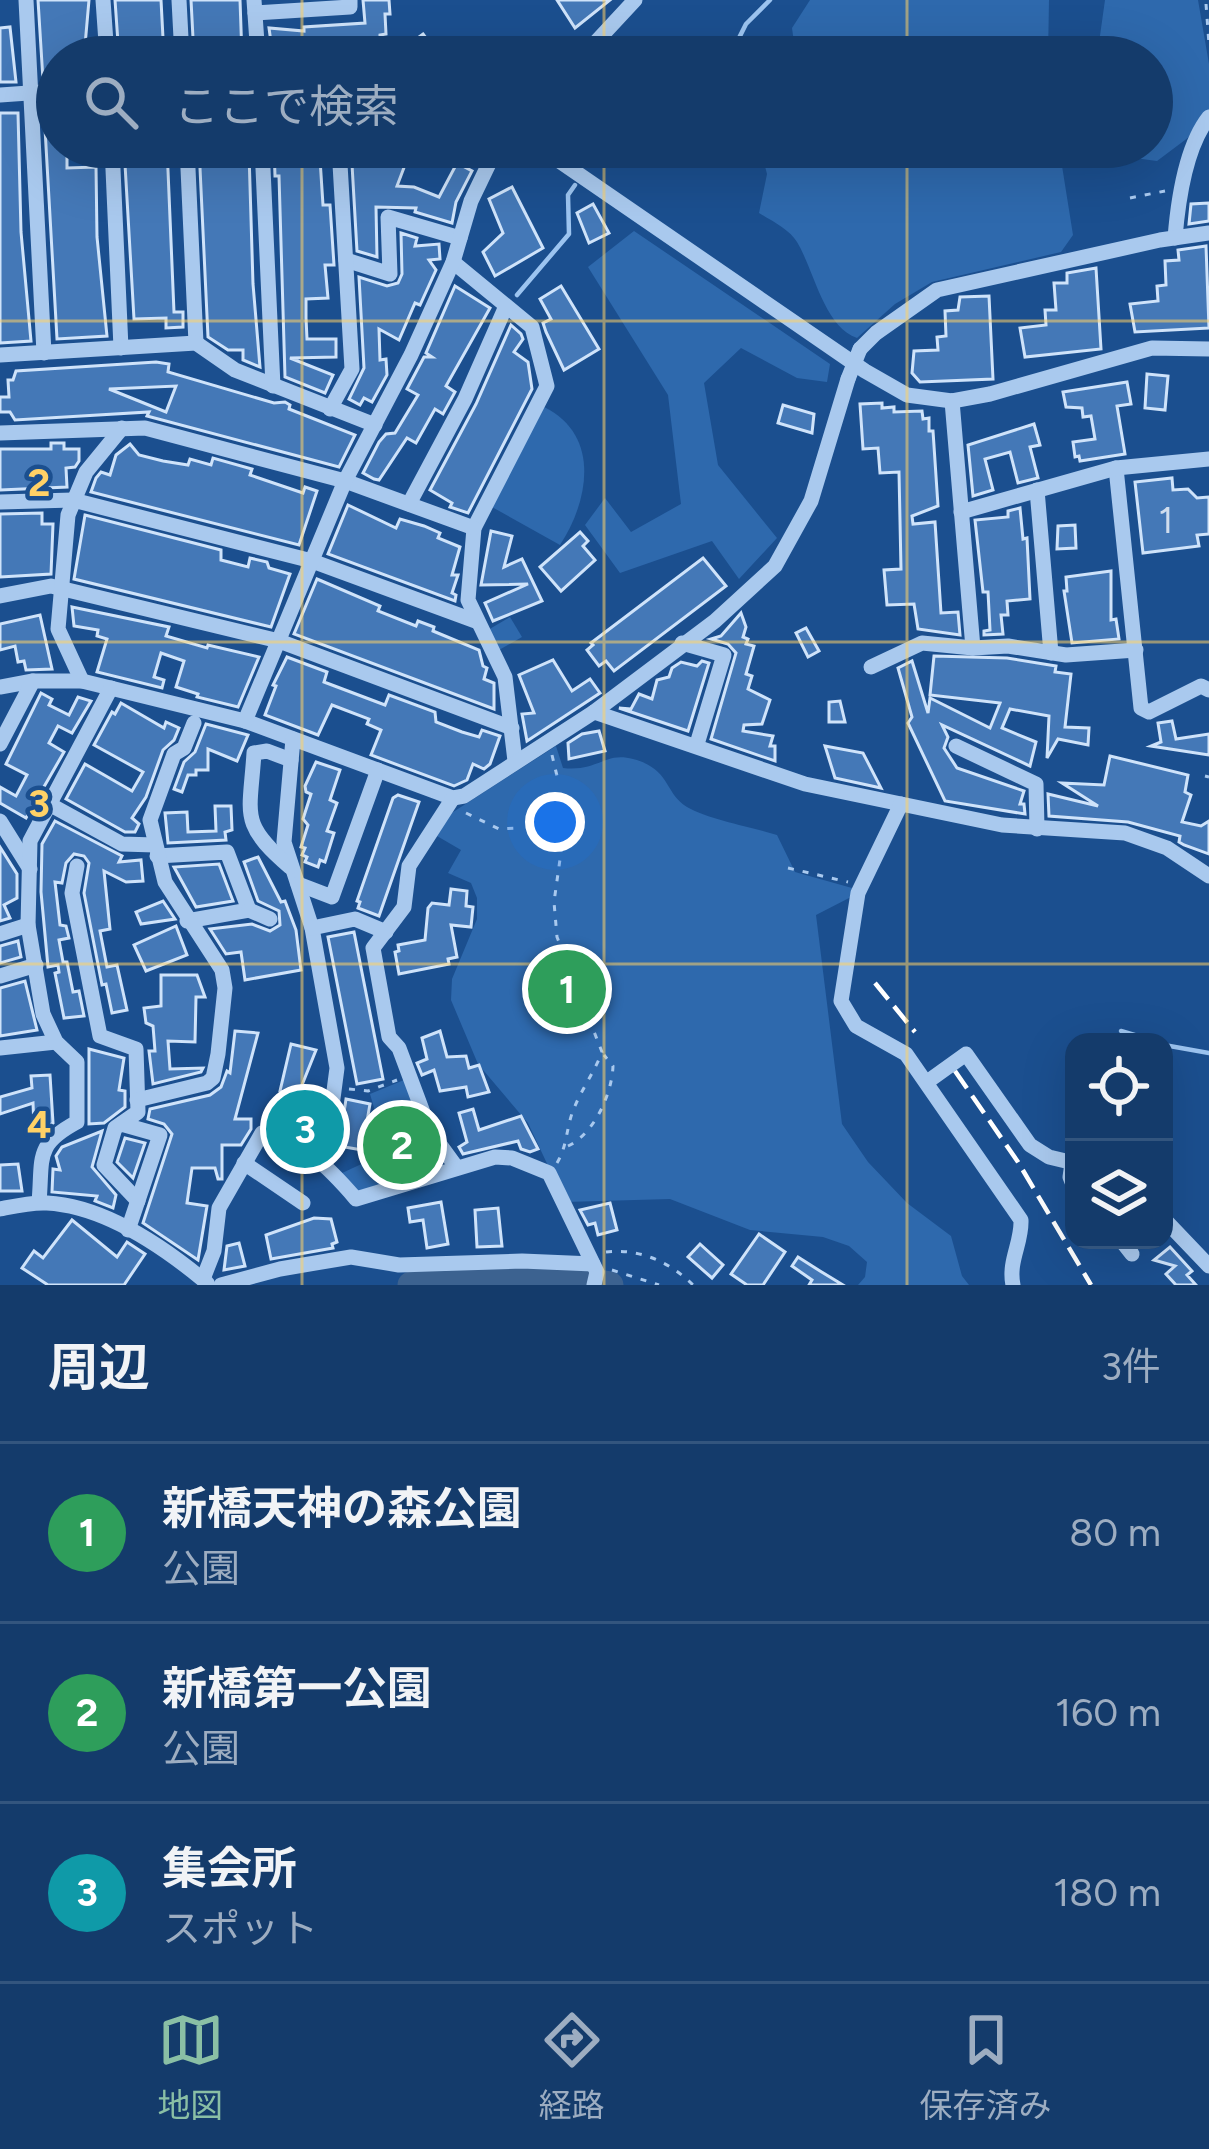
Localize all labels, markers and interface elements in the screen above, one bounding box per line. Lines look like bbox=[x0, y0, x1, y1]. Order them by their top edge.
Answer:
search box bbox=[36, 36, 1173, 168]
icon: search bbox=[78, 69, 144, 135]
text: ここで検索 bbox=[174, 79, 399, 133]
text: 2 bbox=[28, 459, 50, 506]
house number: 1 bbox=[1159, 499, 1173, 542]
text: 3 bbox=[28, 780, 50, 827]
your location bbox=[525, 792, 585, 852]
pin: 1 bbox=[528, 944, 606, 1034]
map controls bbox=[1065, 1033, 1173, 1249]
button: locate bbox=[1065, 1033, 1173, 1141]
pin: 3 bbox=[266, 1084, 344, 1174]
pin: 2 bbox=[363, 1100, 441, 1190]
text: 4 bbox=[27, 1101, 51, 1148]
button: layers bbox=[1065, 1141, 1173, 1249]
text: 周辺 bbox=[48, 1337, 150, 1398]
text: 3件 bbox=[1101, 1343, 1161, 1390]
text: 新橋天神の森公園 bbox=[162, 1481, 522, 1535]
text: 1 bbox=[79, 1509, 95, 1556]
text: 80 m bbox=[1069, 1509, 1161, 1556]
text: 公園 bbox=[162, 1545, 240, 1592]
text: 新橋第一公園 bbox=[162, 1661, 432, 1715]
text: 2 bbox=[76, 1689, 98, 1736]
text: 160 m bbox=[1055, 1689, 1161, 1736]
text: 公園 bbox=[162, 1725, 240, 1772]
text: 集会所 bbox=[162, 1841, 297, 1895]
text: 3 bbox=[76, 1869, 98, 1916]
text: 180 m bbox=[1053, 1869, 1161, 1916]
text: スポット bbox=[162, 1905, 318, 1952]
tab: 地図 bbox=[158, 2007, 224, 2127]
tab: 経路 bbox=[539, 2007, 605, 2127]
tab: 保存済み bbox=[920, 2007, 1052, 2127]

